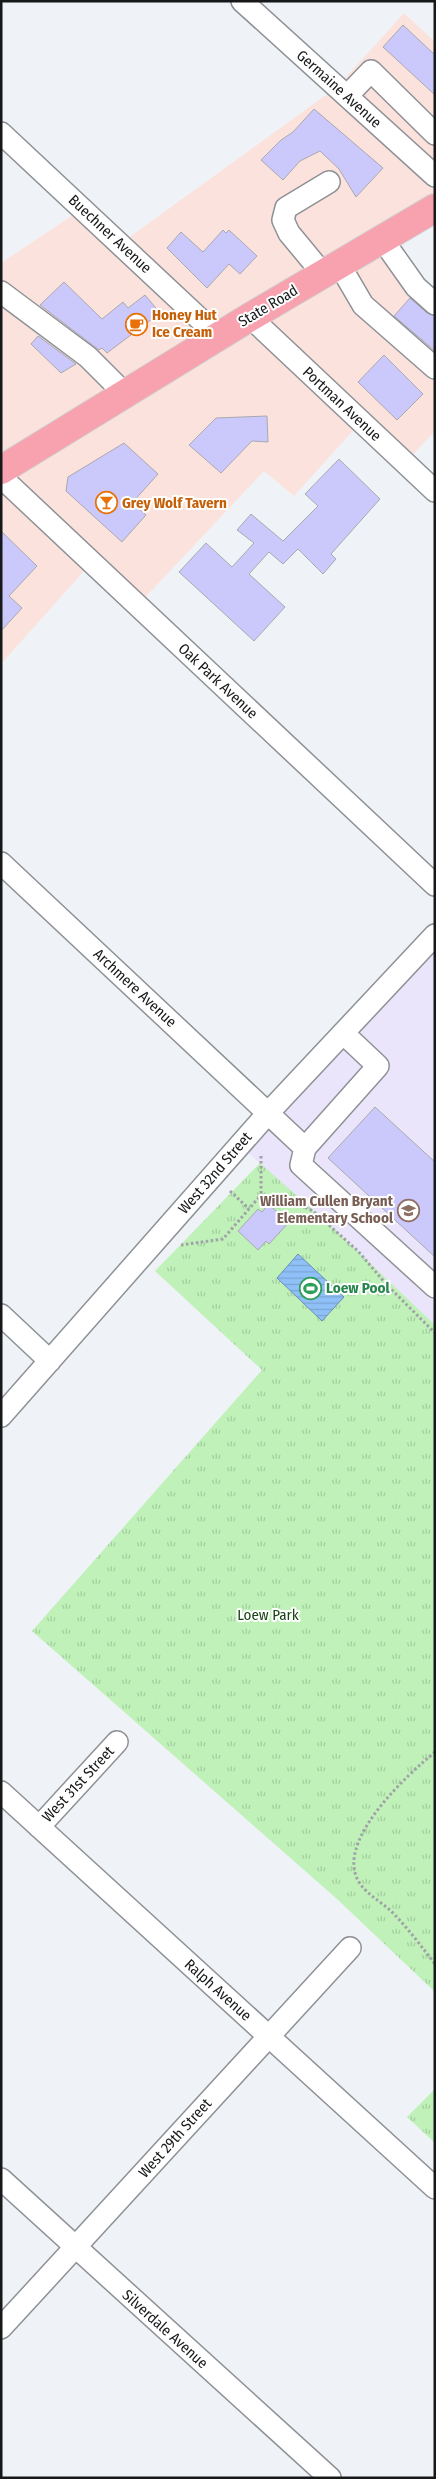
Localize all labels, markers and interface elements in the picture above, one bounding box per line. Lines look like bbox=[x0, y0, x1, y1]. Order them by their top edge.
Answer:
street label: Germaine Avenue bbox=[293, 46, 385, 132]
street label: Buechner Avenue bbox=[65, 191, 155, 277]
street label: State Road bbox=[235, 281, 301, 331]
place label: Honey Hut Ice Cream bbox=[152, 306, 217, 341]
cafe icon: Honey Hut Ice Cream bbox=[124, 312, 148, 336]
street label: Portman Avenue bbox=[299, 363, 385, 445]
bar icon: Grey Wolf Tavern bbox=[94, 491, 118, 515]
place label: Grey Wolf Tavern bbox=[122, 494, 227, 512]
street label: Oak Park Avenue bbox=[174, 640, 262, 722]
street label: Archmere Avenue bbox=[90, 945, 180, 1031]
street label: West 32nd Street bbox=[174, 1128, 256, 1218]
place label: William Cullen Bryant Elementary School bbox=[260, 1192, 394, 1227]
school or university icon: William Cullen Bryant Elementary School bbox=[397, 1198, 421, 1222]
sports icon: Loew Pool bbox=[298, 1276, 322, 1300]
place label: Loew Pool bbox=[326, 1279, 390, 1297]
park label: Loew Park bbox=[237, 1606, 299, 1624]
street label: West 31st Street bbox=[38, 1742, 118, 1826]
street label: Ralph Avenue bbox=[181, 1955, 255, 2025]
street label: West 29th Street bbox=[135, 2095, 215, 2181]
street label: Silverdale Avenue bbox=[118, 2286, 212, 2372]

